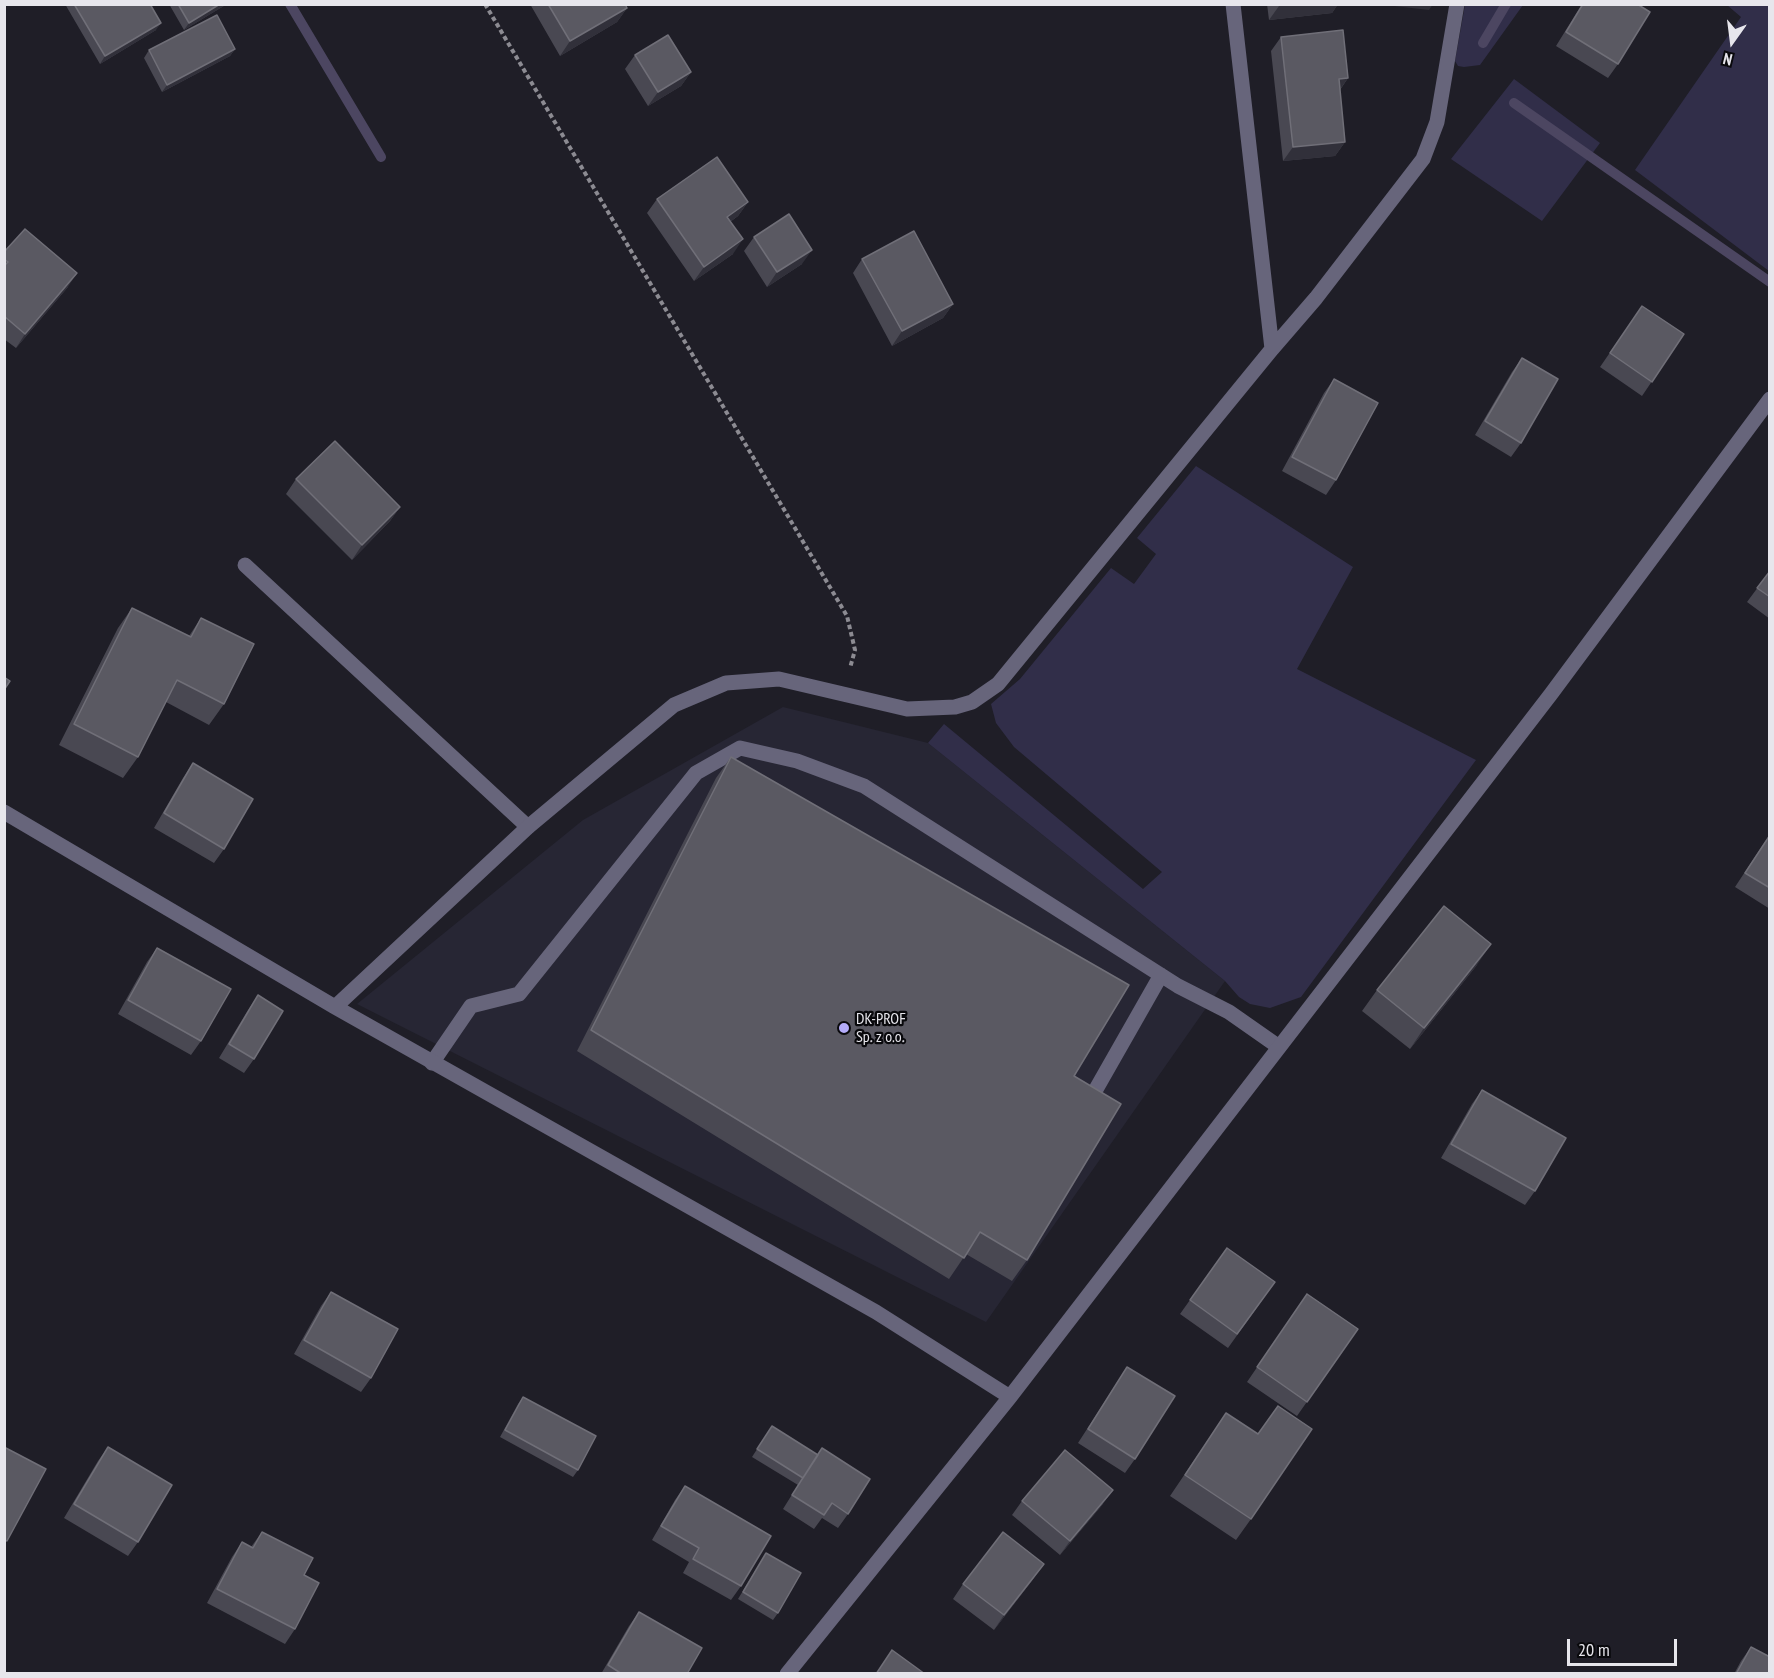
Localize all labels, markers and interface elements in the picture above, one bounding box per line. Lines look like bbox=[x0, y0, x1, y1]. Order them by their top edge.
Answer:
north arrow bbox=[1702, 12, 1762, 72]
text: N bbox=[1721, 49, 1734, 70]
place label: DK-PROF Sp. z o.o. bbox=[856, 1009, 906, 1047]
marker: DK-PROF Sp. z o.o. bbox=[837, 1021, 851, 1035]
scale bar bbox=[1570, 1627, 1680, 1665]
text: 20 m bbox=[1578, 1638, 1610, 1661]

